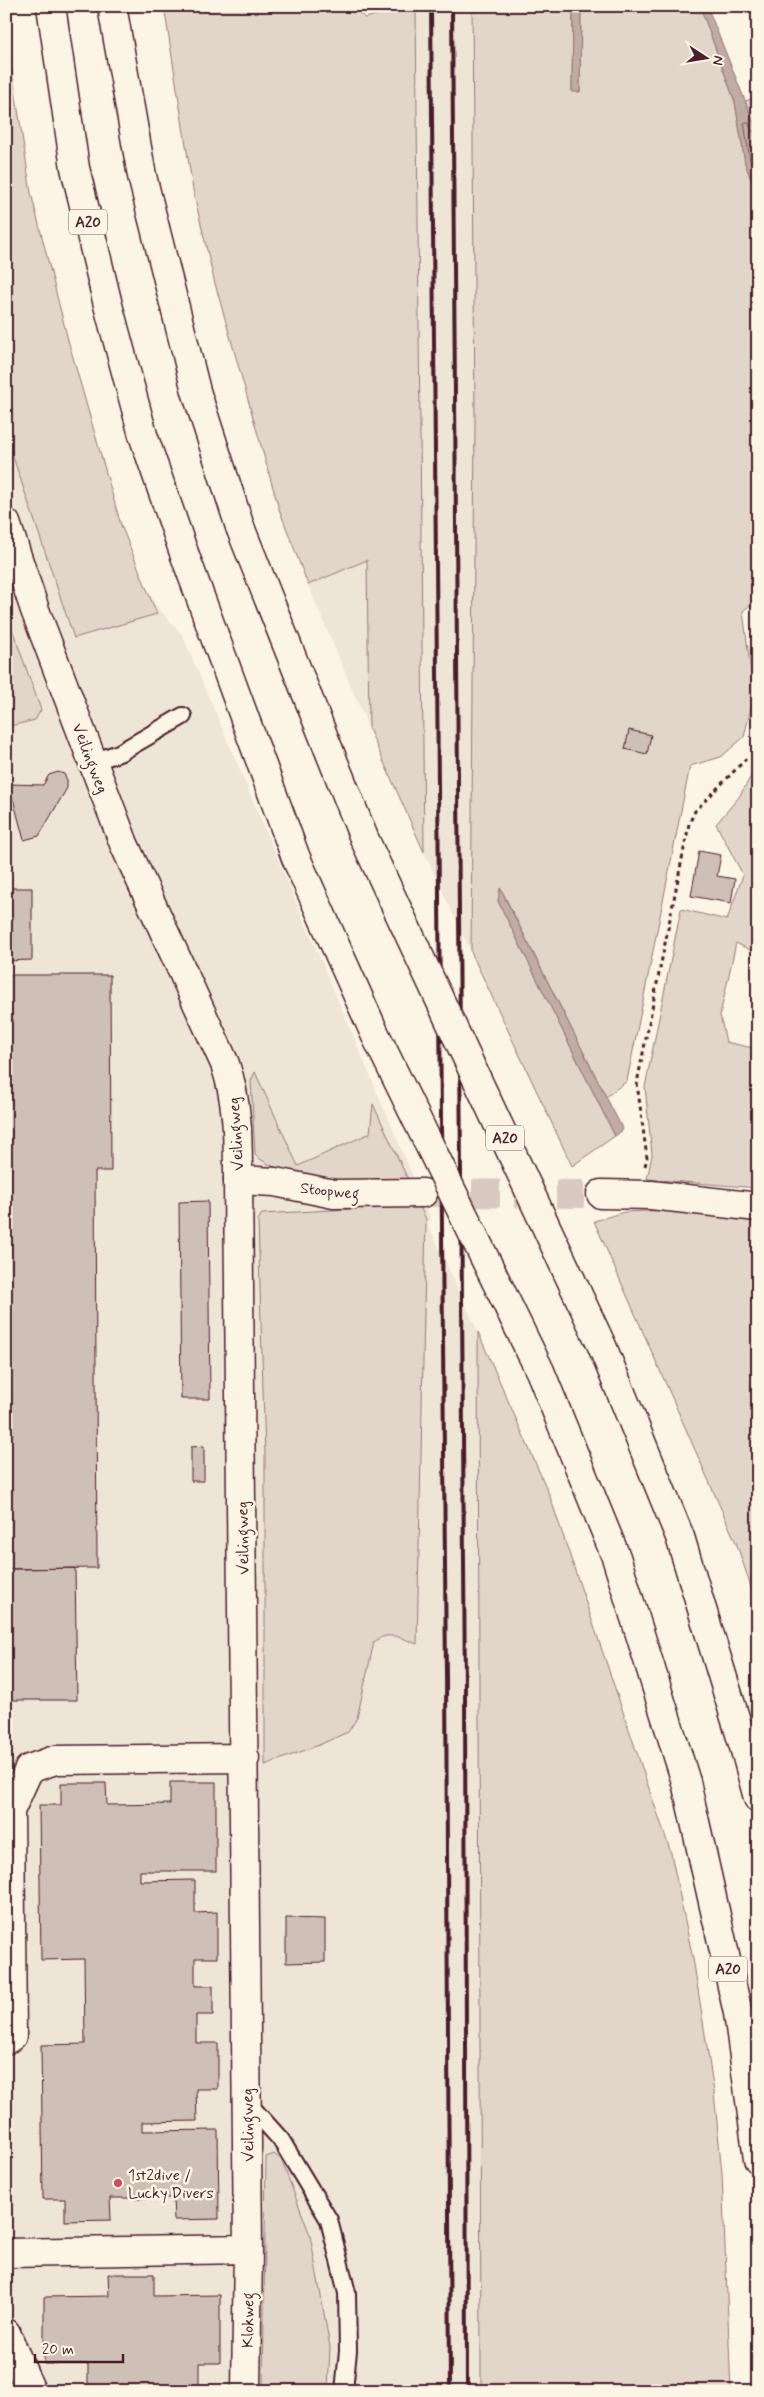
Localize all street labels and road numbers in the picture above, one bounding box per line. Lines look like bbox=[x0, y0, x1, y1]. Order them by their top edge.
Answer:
road number: A20 bbox=[69, 210, 107, 234]
street label: Veilingweg bbox=[66, 720, 113, 797]
street label: Veilingweg bbox=[223, 1096, 251, 1171]
road number: A20 bbox=[486, 1126, 524, 1150]
street label: Stoopweg bbox=[299, 1178, 361, 1206]
street label: Veilingweg bbox=[232, 1501, 256, 1575]
road number: A20 bbox=[709, 1956, 747, 1982]
street label: Veilingweg bbox=[237, 2088, 261, 2162]
street label: Klokweg bbox=[238, 2292, 260, 2348]

